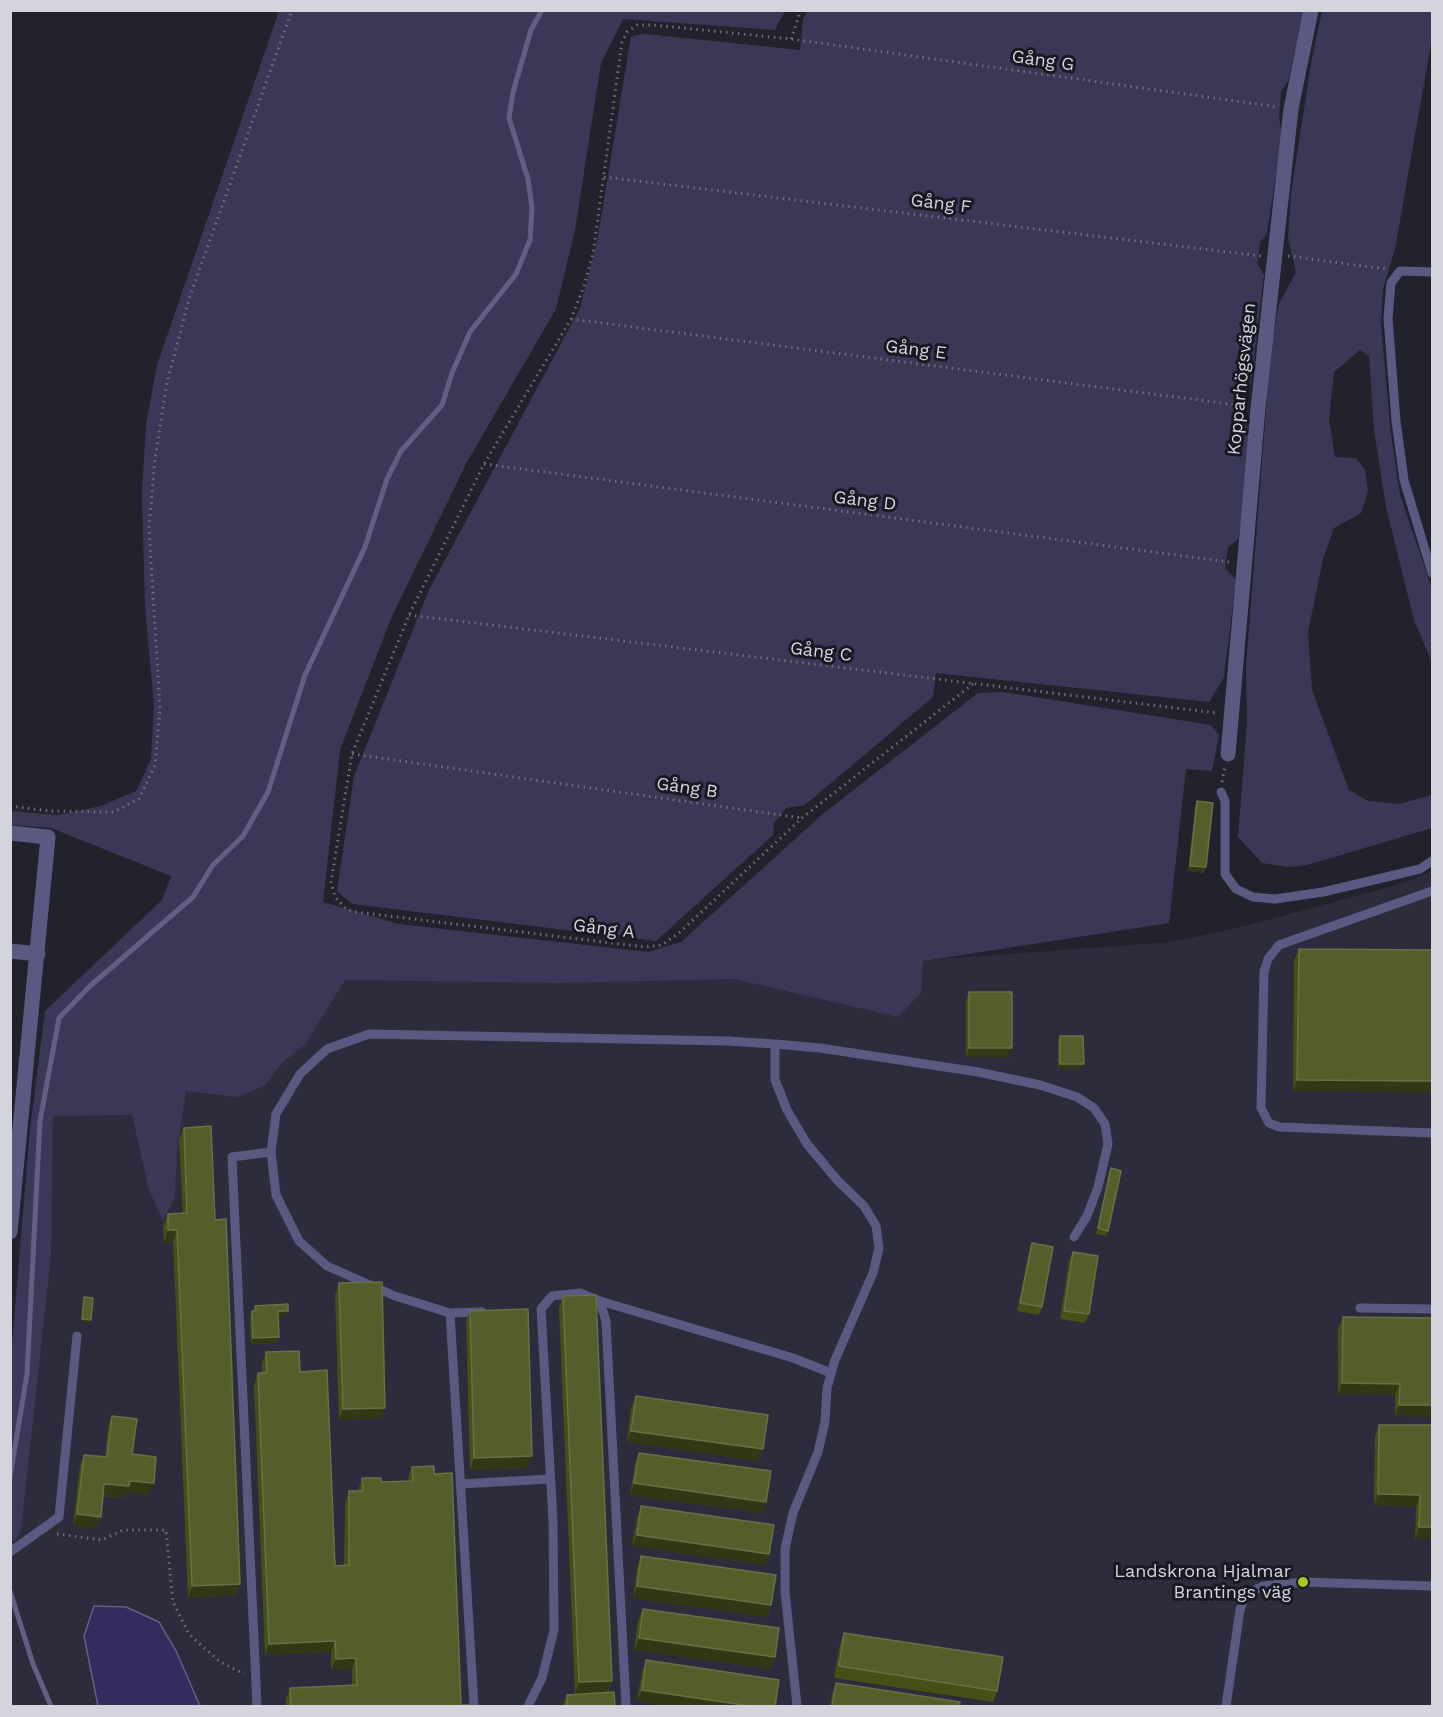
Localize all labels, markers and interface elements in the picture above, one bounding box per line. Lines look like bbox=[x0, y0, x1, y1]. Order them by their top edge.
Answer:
street label: Gång G bbox=[1010, 46, 1076, 76]
street label: Gång F bbox=[909, 190, 973, 218]
street label: Kopparhögsvägen bbox=[1223, 302, 1261, 456]
street label: Gång E bbox=[884, 336, 948, 364]
street label: Gång D bbox=[832, 486, 898, 516]
street label: Gång C bbox=[789, 637, 853, 667]
street label: Gång B bbox=[655, 773, 719, 803]
street label: Gång A bbox=[572, 915, 636, 943]
place label: Landskrona Hjalmar Brantings väg bbox=[1114, 1561, 1291, 1604]
marker: Landskrona Hjalmar Brantings väg bbox=[1296, 1575, 1310, 1589]

